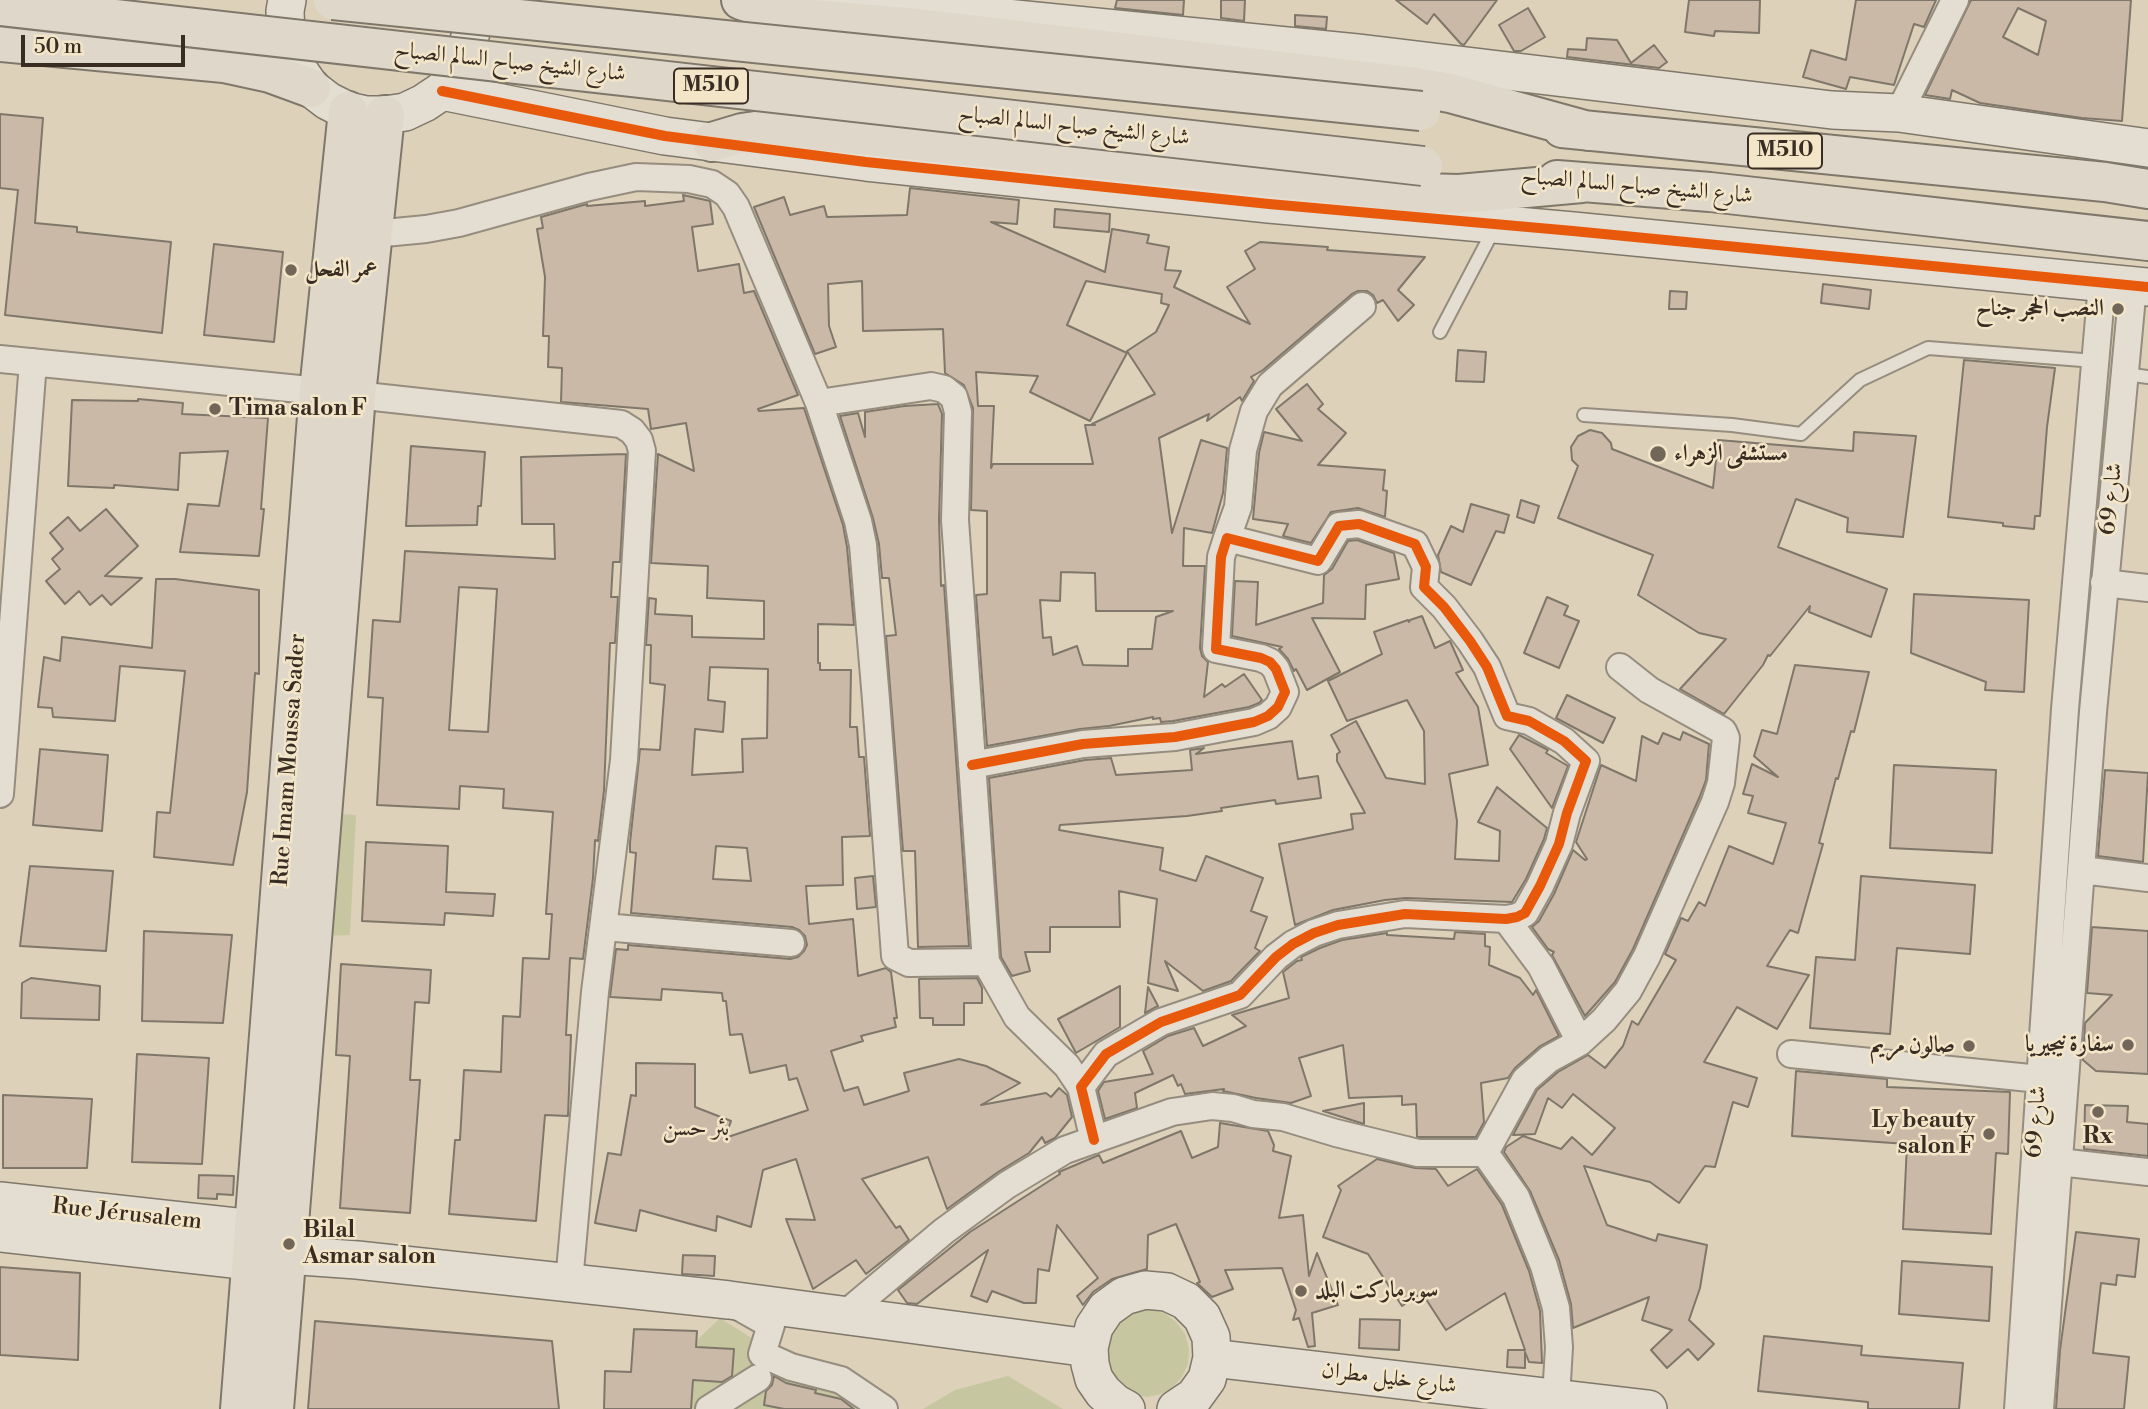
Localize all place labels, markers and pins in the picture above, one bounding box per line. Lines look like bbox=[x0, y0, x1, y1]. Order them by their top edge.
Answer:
place label: عمر الفحل bbox=[305, 256, 378, 284]
marker: عمر الفحل bbox=[283, 262, 299, 278]
place label: النصب الحجر جناح bbox=[1976, 295, 2104, 323]
marker: النصب الحجر جناح bbox=[2110, 301, 2126, 317]
place label: Tima salon F bbox=[229, 395, 367, 423]
marker: Tima salon F bbox=[207, 401, 223, 417]
place label: مستشفى الزهراء bbox=[1674, 440, 1788, 468]
marker: مستشفى الزهراء bbox=[1648, 444, 1668, 464]
place label: سفارة نيجيريا bbox=[2025, 1031, 2114, 1059]
place label: صالون مريم bbox=[1870, 1032, 1955, 1060]
marker: سفارة نيجيريا bbox=[2120, 1037, 2136, 1053]
marker: صالون مريم bbox=[1961, 1038, 1977, 1054]
marker: Rx bbox=[2090, 1104, 2106, 1120]
place label: Ly beauty salon F bbox=[1871, 1107, 1975, 1161]
place label: Rx bbox=[2083, 1123, 2113, 1151]
marker: Ly beauty salon F bbox=[1981, 1126, 1997, 1142]
place label: Bilal Asmar salon bbox=[303, 1217, 436, 1271]
marker: Bilal Asmar salon bbox=[281, 1236, 297, 1252]
place label: سوبرماركت البلد bbox=[1315, 1277, 1438, 1305]
marker: سوبرماركت البلد bbox=[1293, 1283, 1309, 1299]

